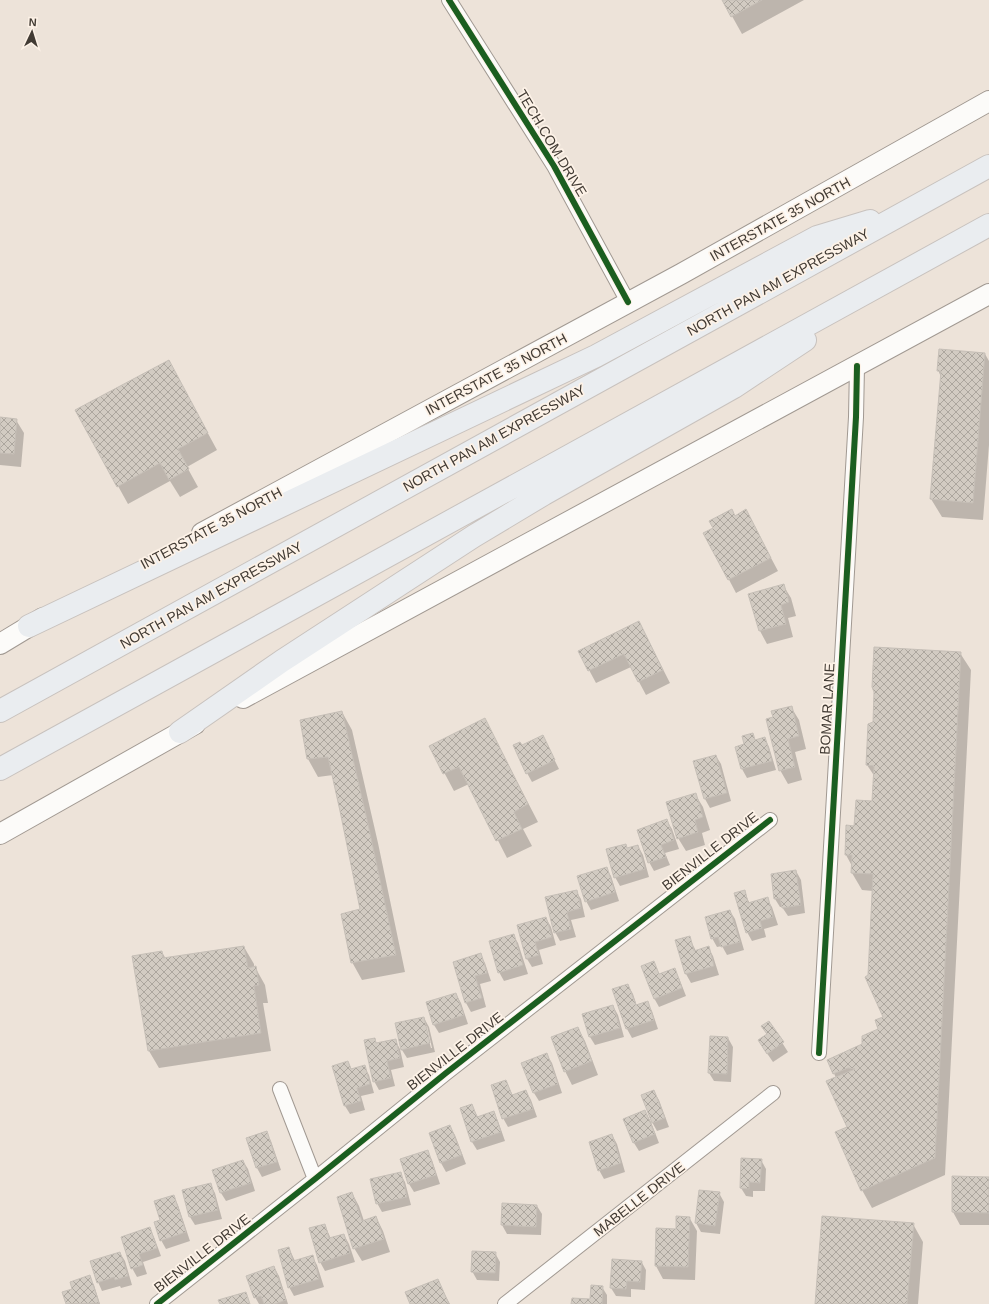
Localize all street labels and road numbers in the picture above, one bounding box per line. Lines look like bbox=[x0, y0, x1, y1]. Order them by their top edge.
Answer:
street label: TECH COM DRIVE bbox=[514, 87, 590, 199]
street label: INTERSTATE 35 NORTH bbox=[707, 174, 853, 264]
street label: NORTH PAN AM EXPRESSWAY bbox=[684, 225, 872, 339]
street label: INTERSTATE 35 NORTH bbox=[423, 330, 569, 418]
street label: NORTH PAN AM EXPRESSWAY bbox=[400, 381, 588, 495]
street label: INTERSTATE 35 NORTH bbox=[138, 484, 284, 572]
street label: NORTH PAN AM EXPRESSWAY bbox=[117, 538, 305, 652]
street label: BOMAR LANE bbox=[817, 663, 837, 755]
street label: BIENVILLE DRIVE bbox=[659, 809, 761, 893]
street label: BIENVILLE DRIVE bbox=[404, 1009, 506, 1093]
street label: MABELLE DRIVE bbox=[590, 1158, 688, 1240]
street label: BIENVILLE DRIVE bbox=[151, 1211, 253, 1295]

